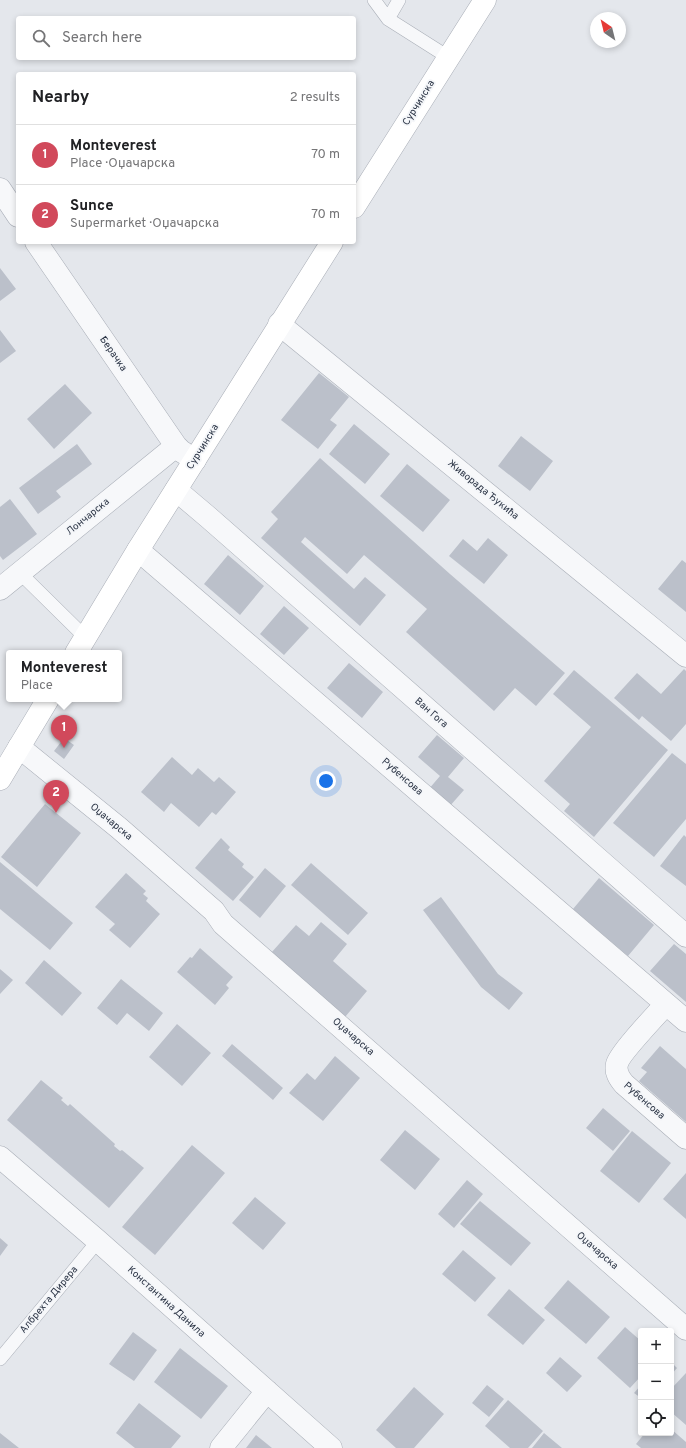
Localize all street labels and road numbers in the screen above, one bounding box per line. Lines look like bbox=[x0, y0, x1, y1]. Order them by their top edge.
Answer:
street label: Сурчинска bbox=[400, 78, 438, 128]
street label: Берачка bbox=[96, 334, 130, 374]
street label: Сурчинска bbox=[184, 422, 222, 472]
street label: Живорада Ђукића bbox=[445, 457, 521, 523]
street label: Лончарска bbox=[64, 496, 112, 538]
street label: Ван Гога bbox=[412, 695, 450, 731]
street label: Рубенсова bbox=[379, 755, 425, 799]
street label: Оџачарска bbox=[87, 801, 135, 843]
street label: Оџачарска bbox=[329, 1015, 377, 1059]
street label: Рубенсова bbox=[621, 1079, 667, 1123]
street label: Оџачарска bbox=[573, 1229, 621, 1273]
street label: Албрехта Дирера bbox=[17, 1264, 81, 1336]
street label: Константина Данила bbox=[124, 1264, 208, 1340]

